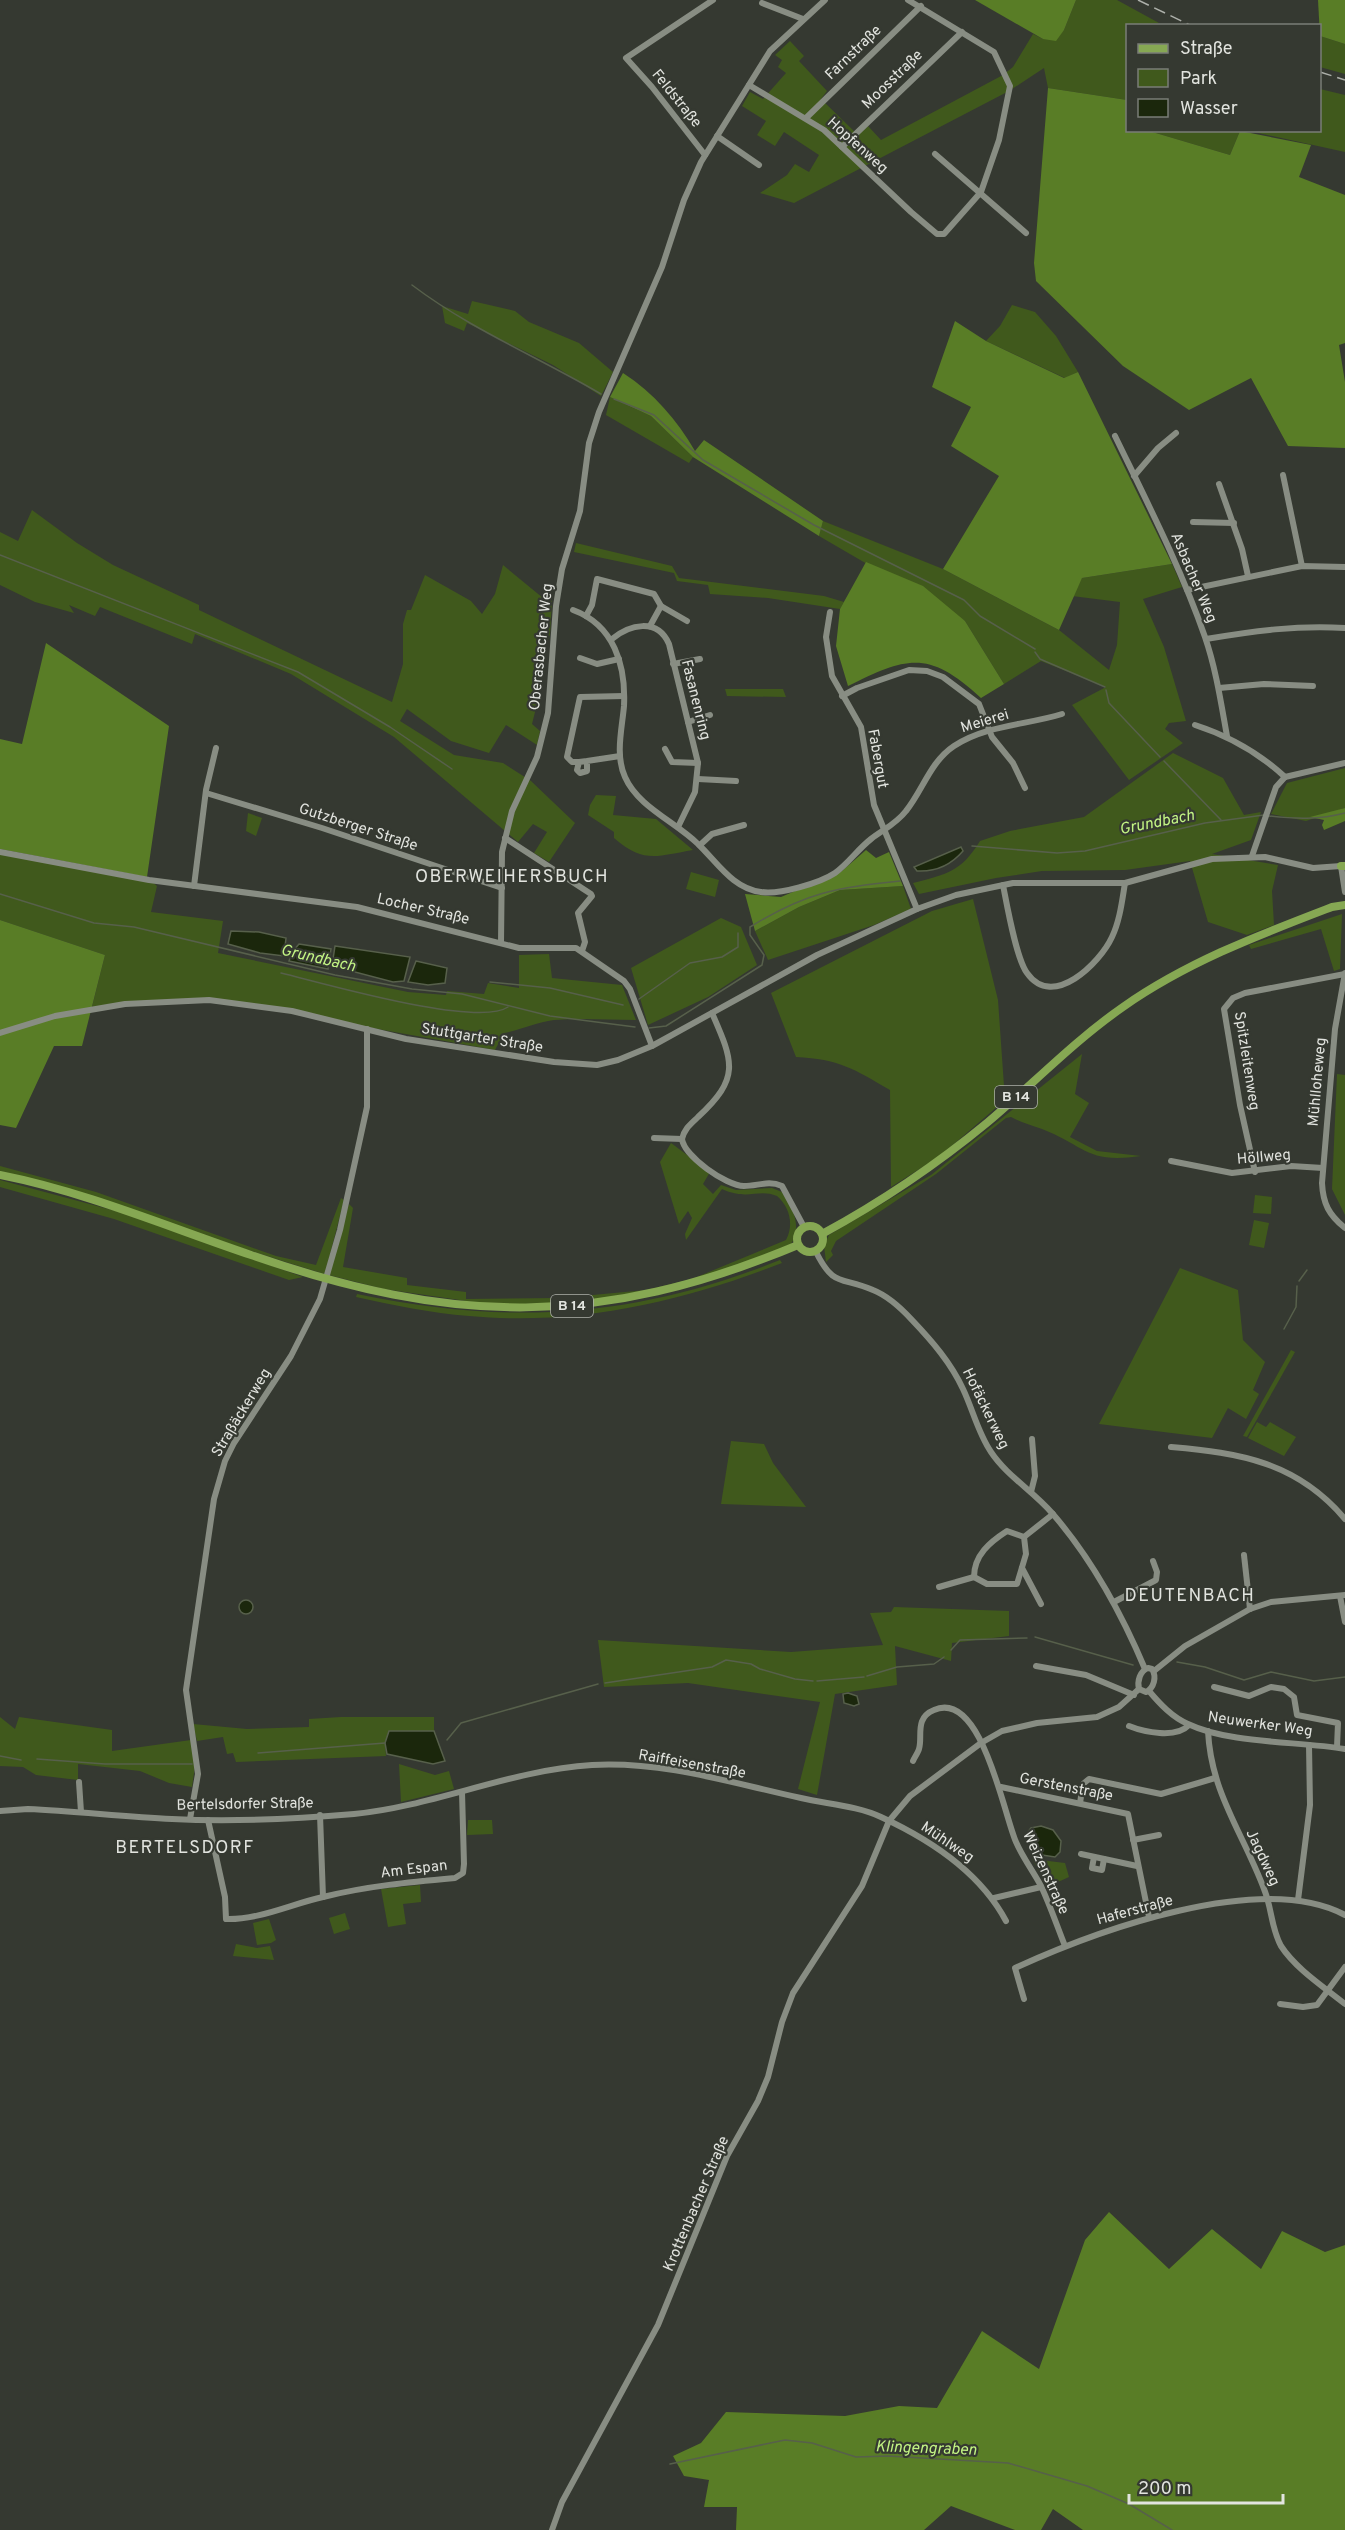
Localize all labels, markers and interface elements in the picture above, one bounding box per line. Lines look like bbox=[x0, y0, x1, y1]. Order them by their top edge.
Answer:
street label: Farnstraße bbox=[822, 21, 886, 85]
legend bbox=[1126, 24, 1321, 132]
text: Straße bbox=[1180, 38, 1232, 61]
street label: Moosstraße bbox=[858, 46, 928, 114]
street label: Feldstraße bbox=[647, 66, 705, 132]
text: Park bbox=[1180, 68, 1217, 91]
text: Wasser bbox=[1180, 98, 1238, 121]
street label: Hopfenweg bbox=[823, 114, 891, 178]
street label: Asbacher Weg bbox=[1165, 530, 1221, 626]
street label: Oberasbacher Weg bbox=[526, 583, 558, 711]
street label: Fasanenring bbox=[676, 658, 714, 742]
street label: Meierei bbox=[959, 706, 1011, 738]
street label: Fabergut bbox=[862, 728, 892, 790]
street label: Gutzberger Straße bbox=[296, 800, 420, 856]
water label: Grundbach bbox=[1118, 806, 1197, 840]
district label: OBERWEIHERSBUCH bbox=[415, 866, 609, 889]
street label: Locher Straße bbox=[375, 890, 471, 930]
water label: Grundbach bbox=[279, 941, 358, 977]
street label: Spitzleitenweg bbox=[1229, 1010, 1263, 1112]
street label: Stuttgarter Straße bbox=[420, 1020, 544, 1058]
street label: Mühlloheweg bbox=[1305, 1037, 1331, 1127]
road number: B 14 bbox=[995, 1086, 1037, 1108]
street label: Höllweg bbox=[1236, 1146, 1292, 1170]
road number: B 14 bbox=[551, 1295, 593, 1317]
street label: Straßäckerweg bbox=[208, 1365, 276, 1461]
street label: Hofäckerweg bbox=[957, 1365, 1013, 1453]
district label: DEUTENBACH bbox=[1125, 1585, 1255, 1608]
street label: Neuwerker Weg bbox=[1206, 1708, 1314, 1742]
street label: Raiffeisenstraße bbox=[637, 1746, 747, 1784]
street label: Gerstenstraße bbox=[1018, 1770, 1114, 1806]
street label: Bertelsdorfer Straße bbox=[176, 1794, 314, 1816]
street label: Mühlweg bbox=[917, 1818, 977, 1868]
street label: Jagdweg bbox=[1241, 1827, 1283, 1889]
street label: Weizenstraße bbox=[1017, 1828, 1073, 1918]
district label: BERTELSDORF bbox=[115, 1837, 255, 1860]
street label: Am Espan bbox=[379, 1856, 449, 1884]
street label: Haferstraße bbox=[1095, 1892, 1175, 1930]
street label: Krottenbacher Straße bbox=[660, 2133, 734, 2275]
water label: Klingengraben bbox=[875, 2437, 977, 2461]
scale bar bbox=[1129, 2467, 1284, 2505]
text: 200 m bbox=[1138, 2478, 1191, 2501]

